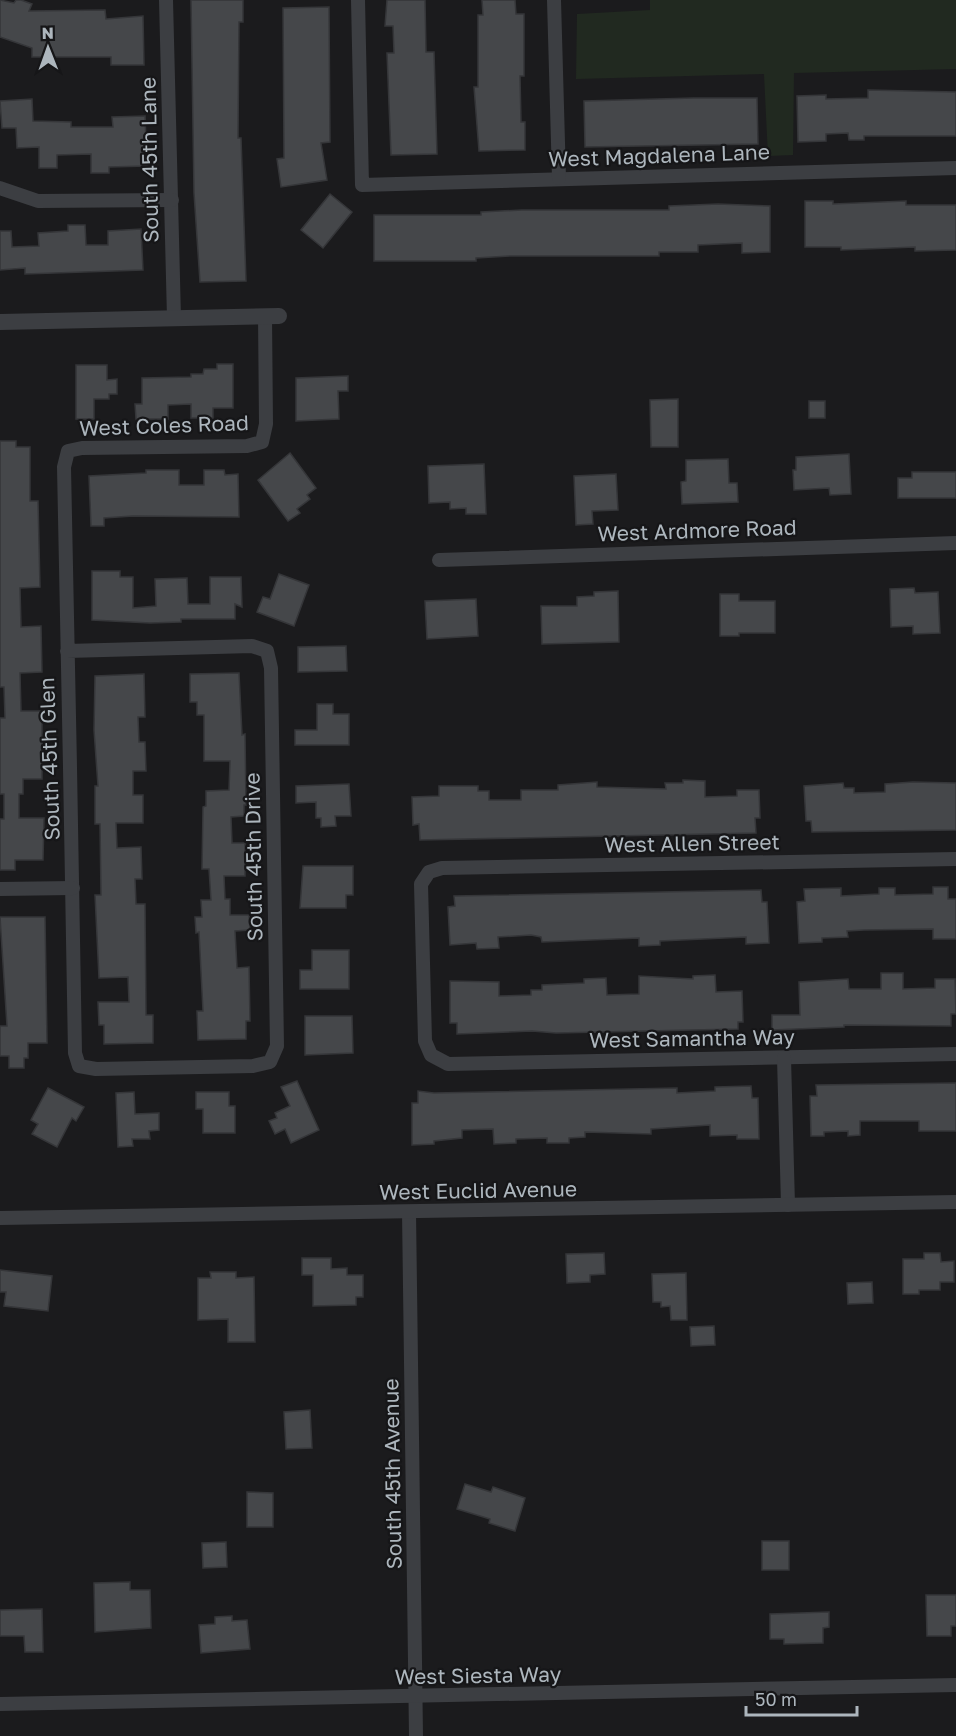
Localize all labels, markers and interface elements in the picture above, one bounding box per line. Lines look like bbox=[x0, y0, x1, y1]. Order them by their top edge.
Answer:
north arrow bbox=[18, 18, 78, 78]
text: N bbox=[41, 23, 54, 43]
street label: South 45th Lane bbox=[135, 77, 163, 243]
street label: West Magdalena Lane bbox=[548, 138, 770, 172]
street label: West Coles Road bbox=[79, 409, 249, 441]
street label: West Ardmore Road bbox=[597, 514, 797, 546]
street label: South 45th Glen bbox=[33, 677, 65, 841]
street label: South 45th Drive bbox=[239, 772, 267, 942]
street label: West Allen Street bbox=[604, 828, 780, 858]
street label: West Samantha Way bbox=[589, 1023, 795, 1053]
street label: West Euclid Avenue bbox=[379, 1175, 577, 1205]
street label: South 45th Avenue bbox=[377, 1378, 407, 1570]
street label: West Siesta Way bbox=[394, 1661, 562, 1689]
scale bar bbox=[746, 1679, 857, 1717]
text: 50 m bbox=[755, 1688, 797, 1710]

